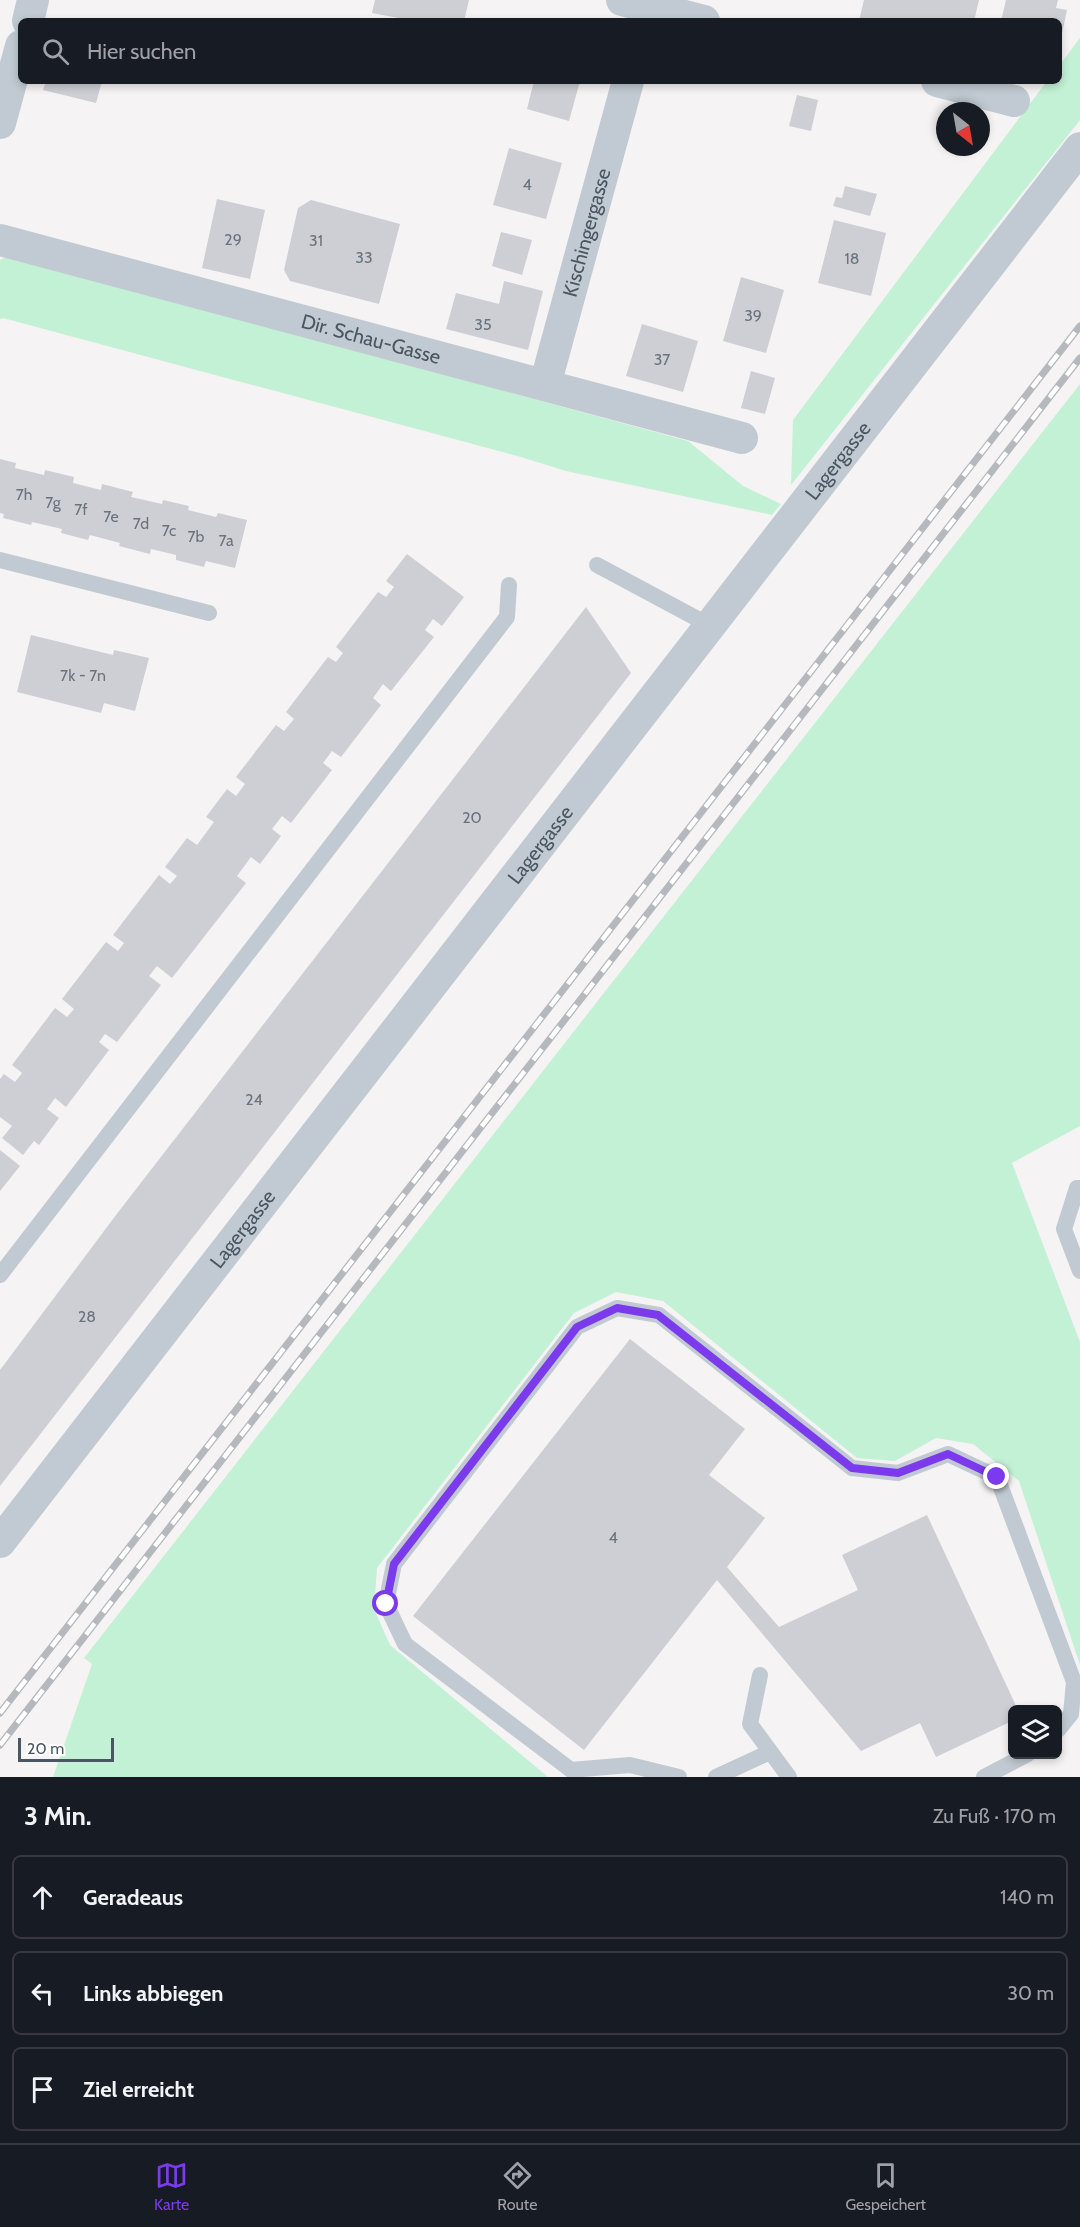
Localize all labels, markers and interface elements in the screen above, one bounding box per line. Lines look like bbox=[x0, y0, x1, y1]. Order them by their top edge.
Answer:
search box bbox=[18, 18, 1062, 84]
icon: search bbox=[39, 35, 72, 68]
text: Hier suchen bbox=[87, 38, 196, 65]
north arrow bbox=[936, 102, 990, 156]
street label: Kischingergasse bbox=[558, 165, 616, 300]
house number: 4 bbox=[522, 175, 532, 194]
house number: 29 bbox=[224, 230, 242, 249]
house number: 31 bbox=[309, 231, 323, 250]
house number: 33 bbox=[355, 248, 373, 267]
house number: 18 bbox=[845, 249, 859, 268]
house number: 39 bbox=[744, 306, 762, 325]
street label: Dir. Schau-Gasse bbox=[299, 309, 443, 369]
house number: 35 bbox=[474, 315, 492, 334]
house number: 37 bbox=[654, 350, 670, 369]
street label: Lagergasse bbox=[800, 417, 876, 504]
house number: 7h bbox=[16, 485, 32, 504]
house number: 7g bbox=[45, 493, 62, 512]
house number: 7f bbox=[74, 500, 88, 519]
house number: 7e bbox=[103, 507, 119, 526]
house number: 7d bbox=[133, 514, 149, 533]
house number: 7c bbox=[162, 521, 176, 540]
house number: 7b bbox=[188, 527, 205, 546]
house number: 7a bbox=[218, 531, 234, 550]
house number: 7k - 7n bbox=[60, 666, 106, 685]
street label: Lagergasse bbox=[502, 801, 578, 889]
house number: 20 bbox=[462, 808, 482, 827]
house number: 24 bbox=[245, 1090, 263, 1109]
street label: Lagergasse bbox=[205, 1185, 280, 1273]
house number: 28 bbox=[78, 1307, 96, 1326]
route end bbox=[983, 1463, 1009, 1489]
house number: 4 bbox=[608, 1528, 618, 1547]
route start bbox=[372, 1590, 398, 1616]
map controls bbox=[1008, 1705, 1062, 1759]
button: layers bbox=[1008, 1705, 1062, 1759]
scale bar bbox=[18, 1735, 114, 1762]
text: 20 m bbox=[27, 1739, 64, 1758]
text: 3 Min. bbox=[24, 1800, 92, 1832]
text: Zu Fuß · 170 m bbox=[933, 1804, 1056, 1828]
icon: ahead bbox=[26, 1881, 59, 1914]
text: Geradeaus bbox=[83, 1884, 183, 1911]
text: 140 m bbox=[1000, 1885, 1054, 1909]
icon: left bbox=[26, 1977, 59, 2010]
text: Links abbiegen bbox=[83, 1980, 223, 2007]
text: 30 m bbox=[1007, 1981, 1054, 2005]
icon: arrive bbox=[26, 2073, 59, 2106]
text: Ziel erreicht bbox=[83, 2076, 194, 2103]
tab: Karte bbox=[154, 2159, 189, 2214]
tab: Route bbox=[497, 2159, 537, 2214]
tab: Gespeichert bbox=[845, 2159, 926, 2214]

